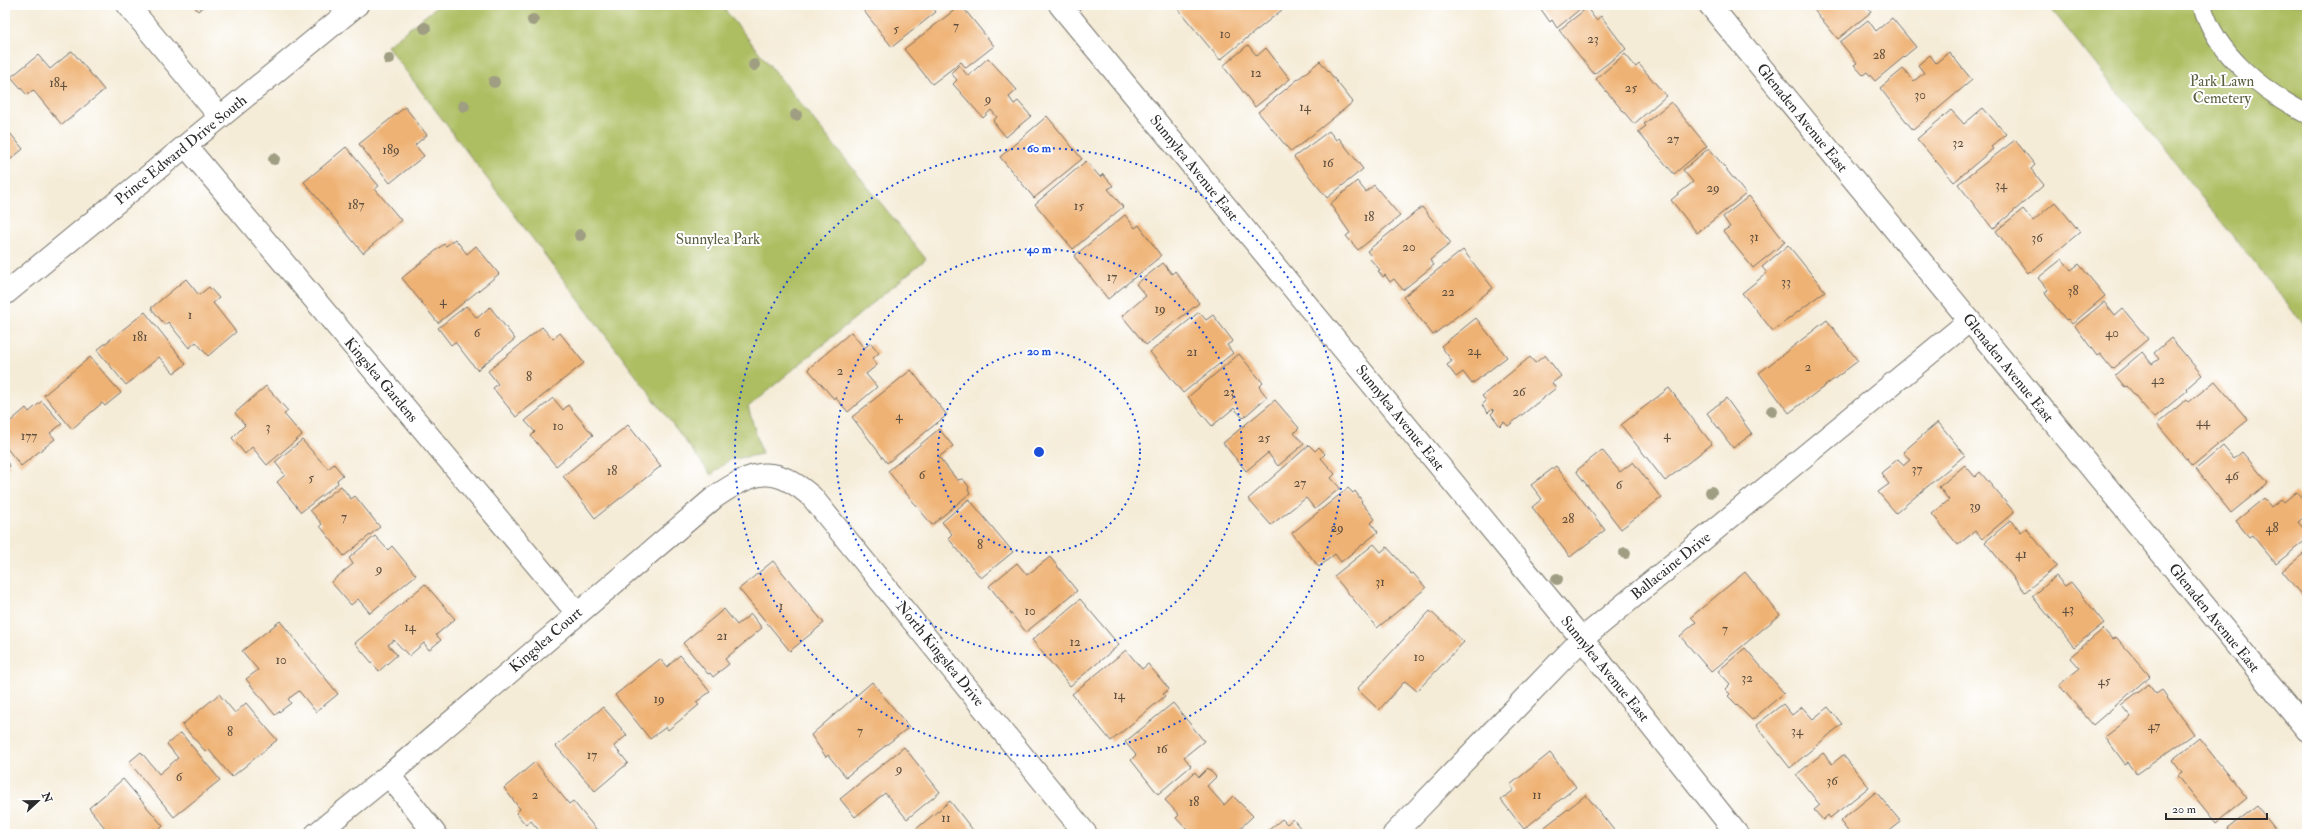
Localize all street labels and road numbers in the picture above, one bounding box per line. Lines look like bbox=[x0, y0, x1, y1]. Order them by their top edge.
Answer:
street label: Glenaden Avenue East bbox=[1752, 60, 1852, 176]
street label: Prince Edward Drive South bbox=[111, 91, 251, 209]
street label: Sunnylea Avenue East bbox=[1145, 111, 1243, 225]
street label: Glenaden Avenue East bbox=[1958, 310, 2058, 426]
street label: Kingslea Gardens bbox=[340, 334, 422, 426]
street label: Sunnylea Avenue East bbox=[1351, 361, 1449, 475]
street label: Ballacaine Drive bbox=[1627, 528, 1715, 604]
street label: Glenaden Avenue East bbox=[2164, 560, 2264, 676]
street label: North Kingslea Drive bbox=[892, 597, 988, 711]
street label: Kingslea Court bbox=[506, 603, 586, 677]
street label: Sunnylea Avenue East bbox=[1556, 612, 1654, 726]

